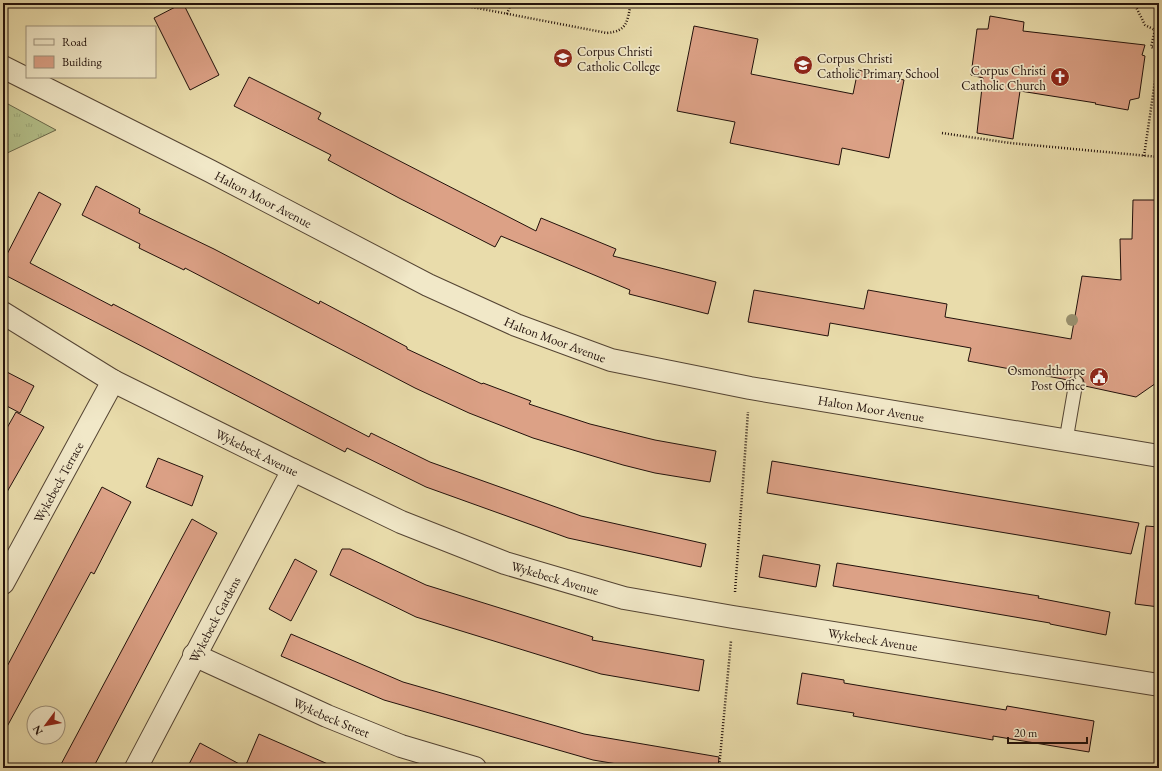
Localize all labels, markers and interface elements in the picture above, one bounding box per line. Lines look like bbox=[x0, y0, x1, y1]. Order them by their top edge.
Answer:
legend bbox=[26, 26, 156, 78]
text: Road bbox=[62, 34, 88, 50]
place label: Corpus Christi Catholic College bbox=[577, 43, 660, 75]
school or university icon: Corpus Christi Catholic College bbox=[552, 47, 574, 69]
place label: Corpus Christi Catholic Primary School bbox=[817, 50, 939, 82]
text: Building bbox=[62, 54, 103, 70]
school or university icon: Corpus Christi Catholic Primary School bbox=[792, 54, 814, 76]
place label: Corpus Christi Catholic Church bbox=[961, 62, 1046, 94]
church icon: Corpus Christi Catholic Church bbox=[1049, 66, 1071, 88]
street label: Halton Moor Avenue bbox=[212, 167, 315, 231]
street label: Halton Moor Avenue bbox=[501, 312, 608, 366]
place label: Osmondthorpe Post Office bbox=[1008, 362, 1085, 394]
public building icon: Osmondthorpe Post Office bbox=[1088, 366, 1110, 388]
street label: Halton Moor Avenue bbox=[817, 391, 925, 425]
street label: Wykebeck Avenue bbox=[213, 425, 301, 480]
street label: Wykebeck Terrace bbox=[29, 439, 87, 525]
street label: Wykebeck Avenue bbox=[509, 557, 601, 599]
street label: Wykebeck Gardens bbox=[185, 573, 244, 665]
street label: Wykebeck Avenue bbox=[827, 624, 919, 655]
street label: Wykebeck Street bbox=[291, 693, 372, 741]
north arrow bbox=[26, 705, 66, 745]
scale bar bbox=[1008, 719, 1087, 745]
text: N bbox=[29, 723, 46, 738]
text: 20 m bbox=[1014, 725, 1038, 741]

